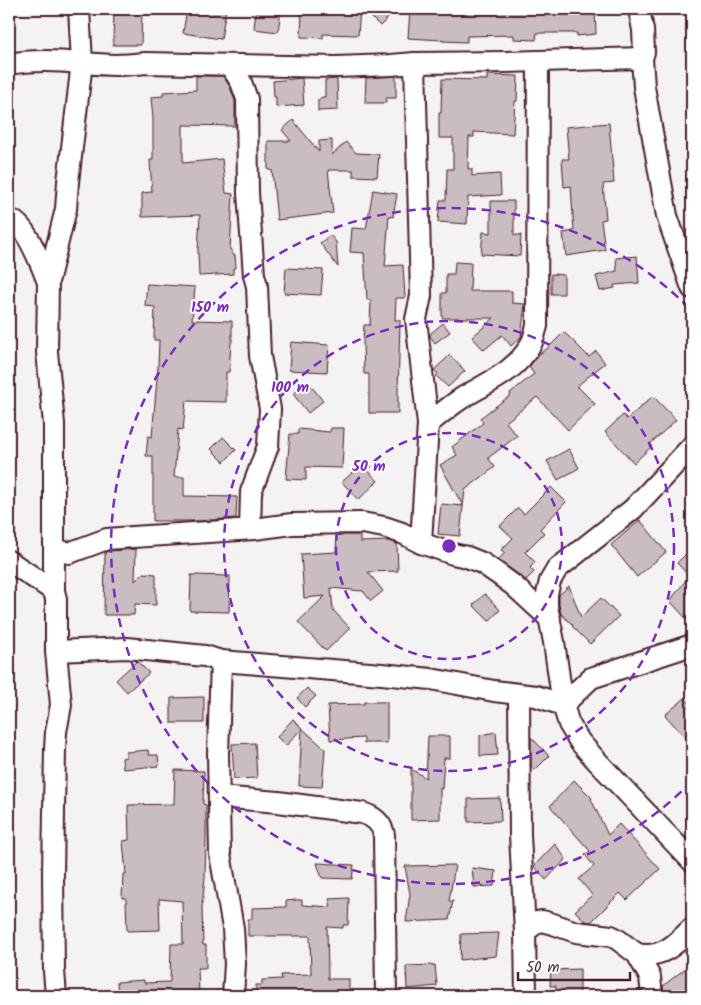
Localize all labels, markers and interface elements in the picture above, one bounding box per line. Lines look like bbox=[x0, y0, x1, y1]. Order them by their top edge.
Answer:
text: 150 m bbox=[191, 296, 229, 320]
text: 100 m bbox=[271, 376, 309, 400]
text: 50 m bbox=[351, 455, 386, 479]
centre of rings bbox=[440, 537, 458, 555]
scale bar bbox=[518, 950, 631, 982]
text: 50 m bbox=[526, 956, 560, 980]

